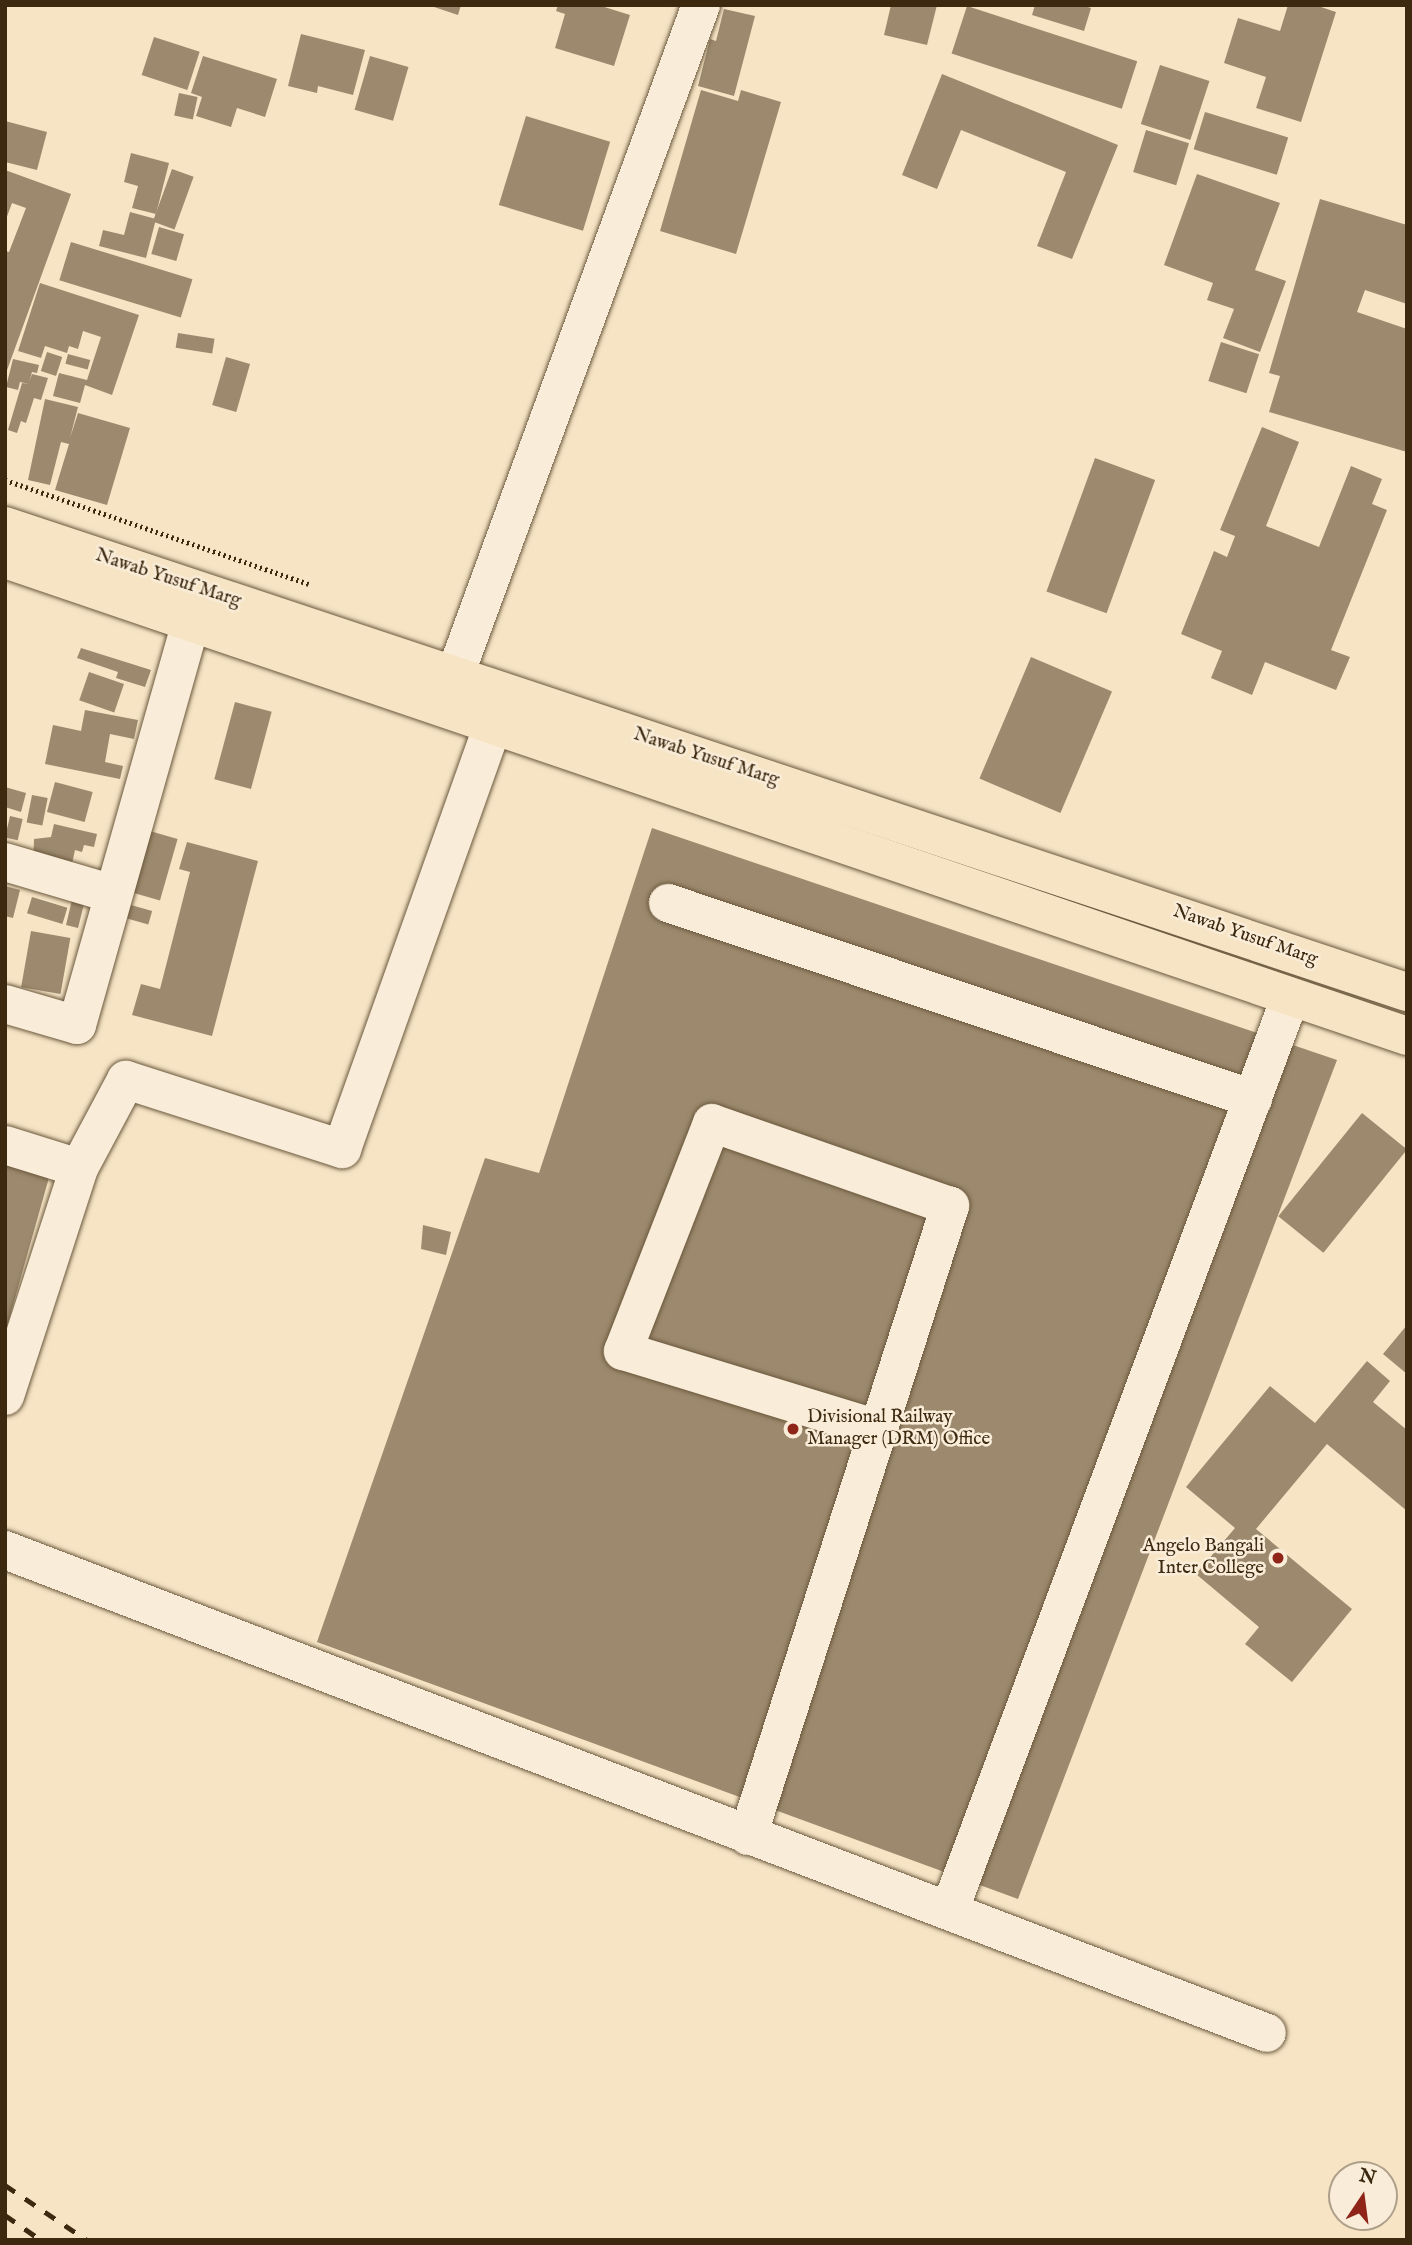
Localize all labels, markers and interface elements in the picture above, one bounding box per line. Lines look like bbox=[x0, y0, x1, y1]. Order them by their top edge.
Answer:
street label: Nawab Yusuf Marg bbox=[92, 545, 244, 613]
street label: Nawab Yusuf Marg bbox=[630, 724, 782, 792]
street label: Nawab Yusuf Marg bbox=[1170, 901, 1320, 971]
place label: Divisional Railway Manager (DRM) Office bbox=[807, 1407, 990, 1451]
marker: Divisional Railway Manager (DRM) Office bbox=[785, 1421, 801, 1437]
place label: Angelo Bangali Inter College bbox=[1143, 1536, 1264, 1580]
marker: Angelo Bangali Inter College bbox=[1270, 1550, 1286, 1566]
north arrow bbox=[1328, 2161, 1398, 2231]
text: N bbox=[1357, 2164, 1378, 2191]

